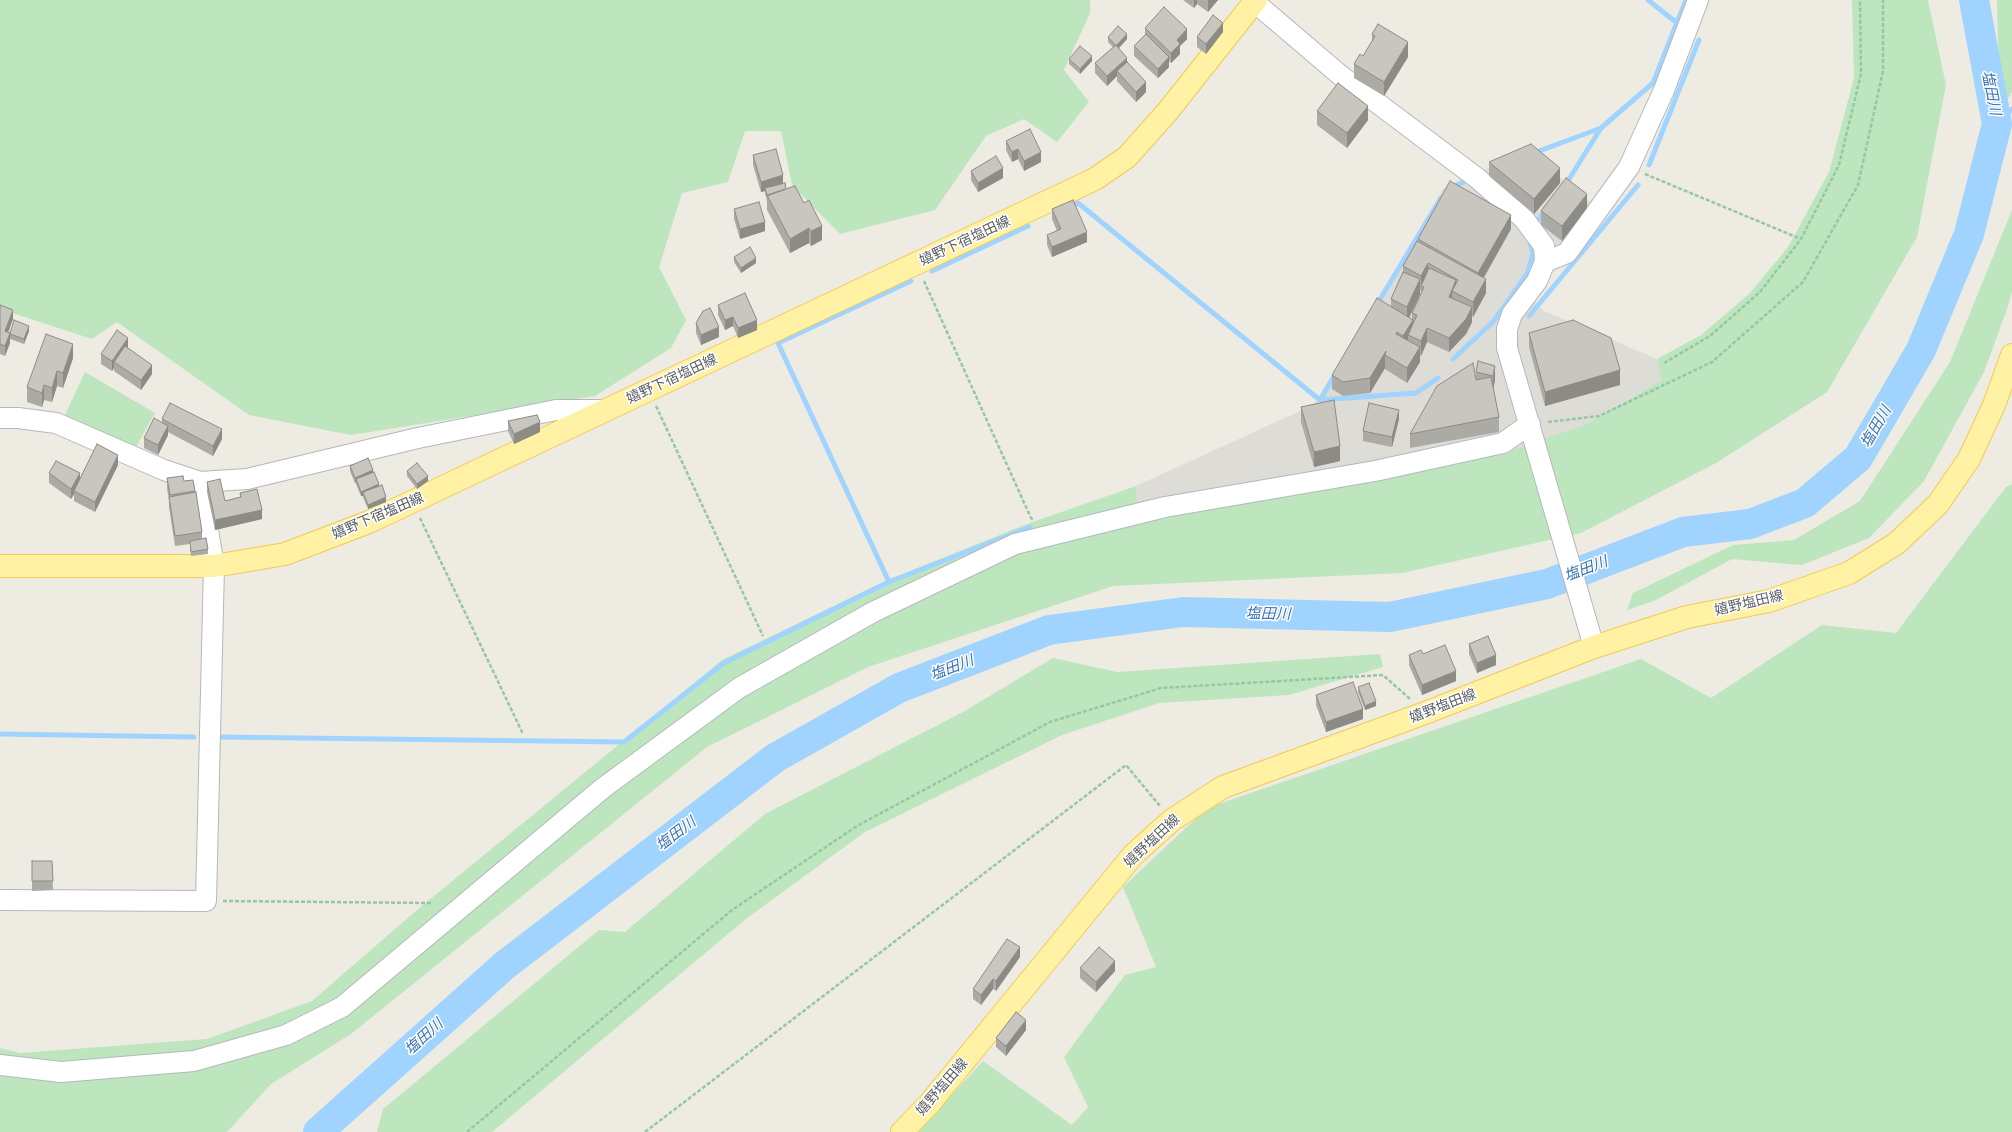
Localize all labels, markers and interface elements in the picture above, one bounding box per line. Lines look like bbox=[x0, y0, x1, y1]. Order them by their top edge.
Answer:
water label: 塩田川 bbox=[1978, 69, 2004, 117]
street label: 嬉野下宿塩田線 bbox=[917, 213, 1013, 269]
street label: 嬉野下宿塩田線 bbox=[624, 351, 720, 407]
water label: 塩田川 bbox=[1857, 403, 1895, 451]
street label: 嬉野下宿塩田線 bbox=[330, 489, 426, 543]
water label: 塩田川 bbox=[1562, 553, 1610, 585]
street label: 嬉野塩田線 bbox=[1713, 587, 1785, 619]
water label: 塩田川 bbox=[1245, 605, 1291, 623]
water label: 塩田川 bbox=[928, 652, 976, 684]
street label: 嬉野塩田線 bbox=[1407, 686, 1479, 726]
street label: 嬉野塩田線 bbox=[1121, 811, 1183, 871]
water label: 塩田川 bbox=[653, 813, 699, 855]
water label: 塩田川 bbox=[401, 1015, 447, 1059]
street label: 嬉野塩田線 bbox=[913, 1055, 971, 1119]

